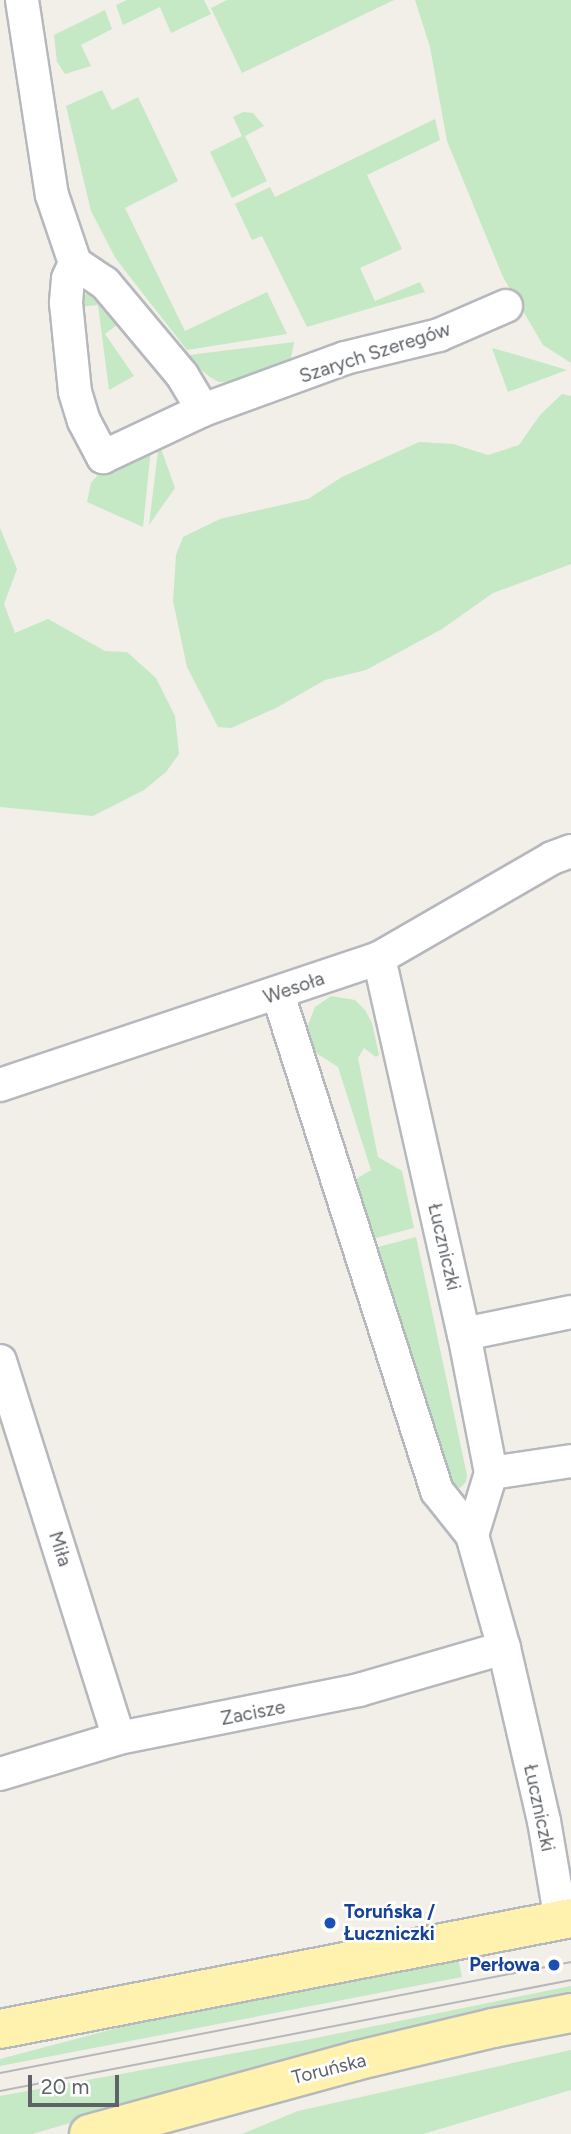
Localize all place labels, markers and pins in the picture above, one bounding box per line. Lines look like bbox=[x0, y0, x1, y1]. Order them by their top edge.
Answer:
place label: Toruńska / Łuczniczki bbox=[344, 1901, 435, 1945]
marker: Toruńska / Łuczniczki bbox=[322, 1915, 338, 1931]
place label: Perłowa bbox=[469, 1954, 540, 1976]
marker: Perłowa bbox=[546, 1957, 562, 1973]

